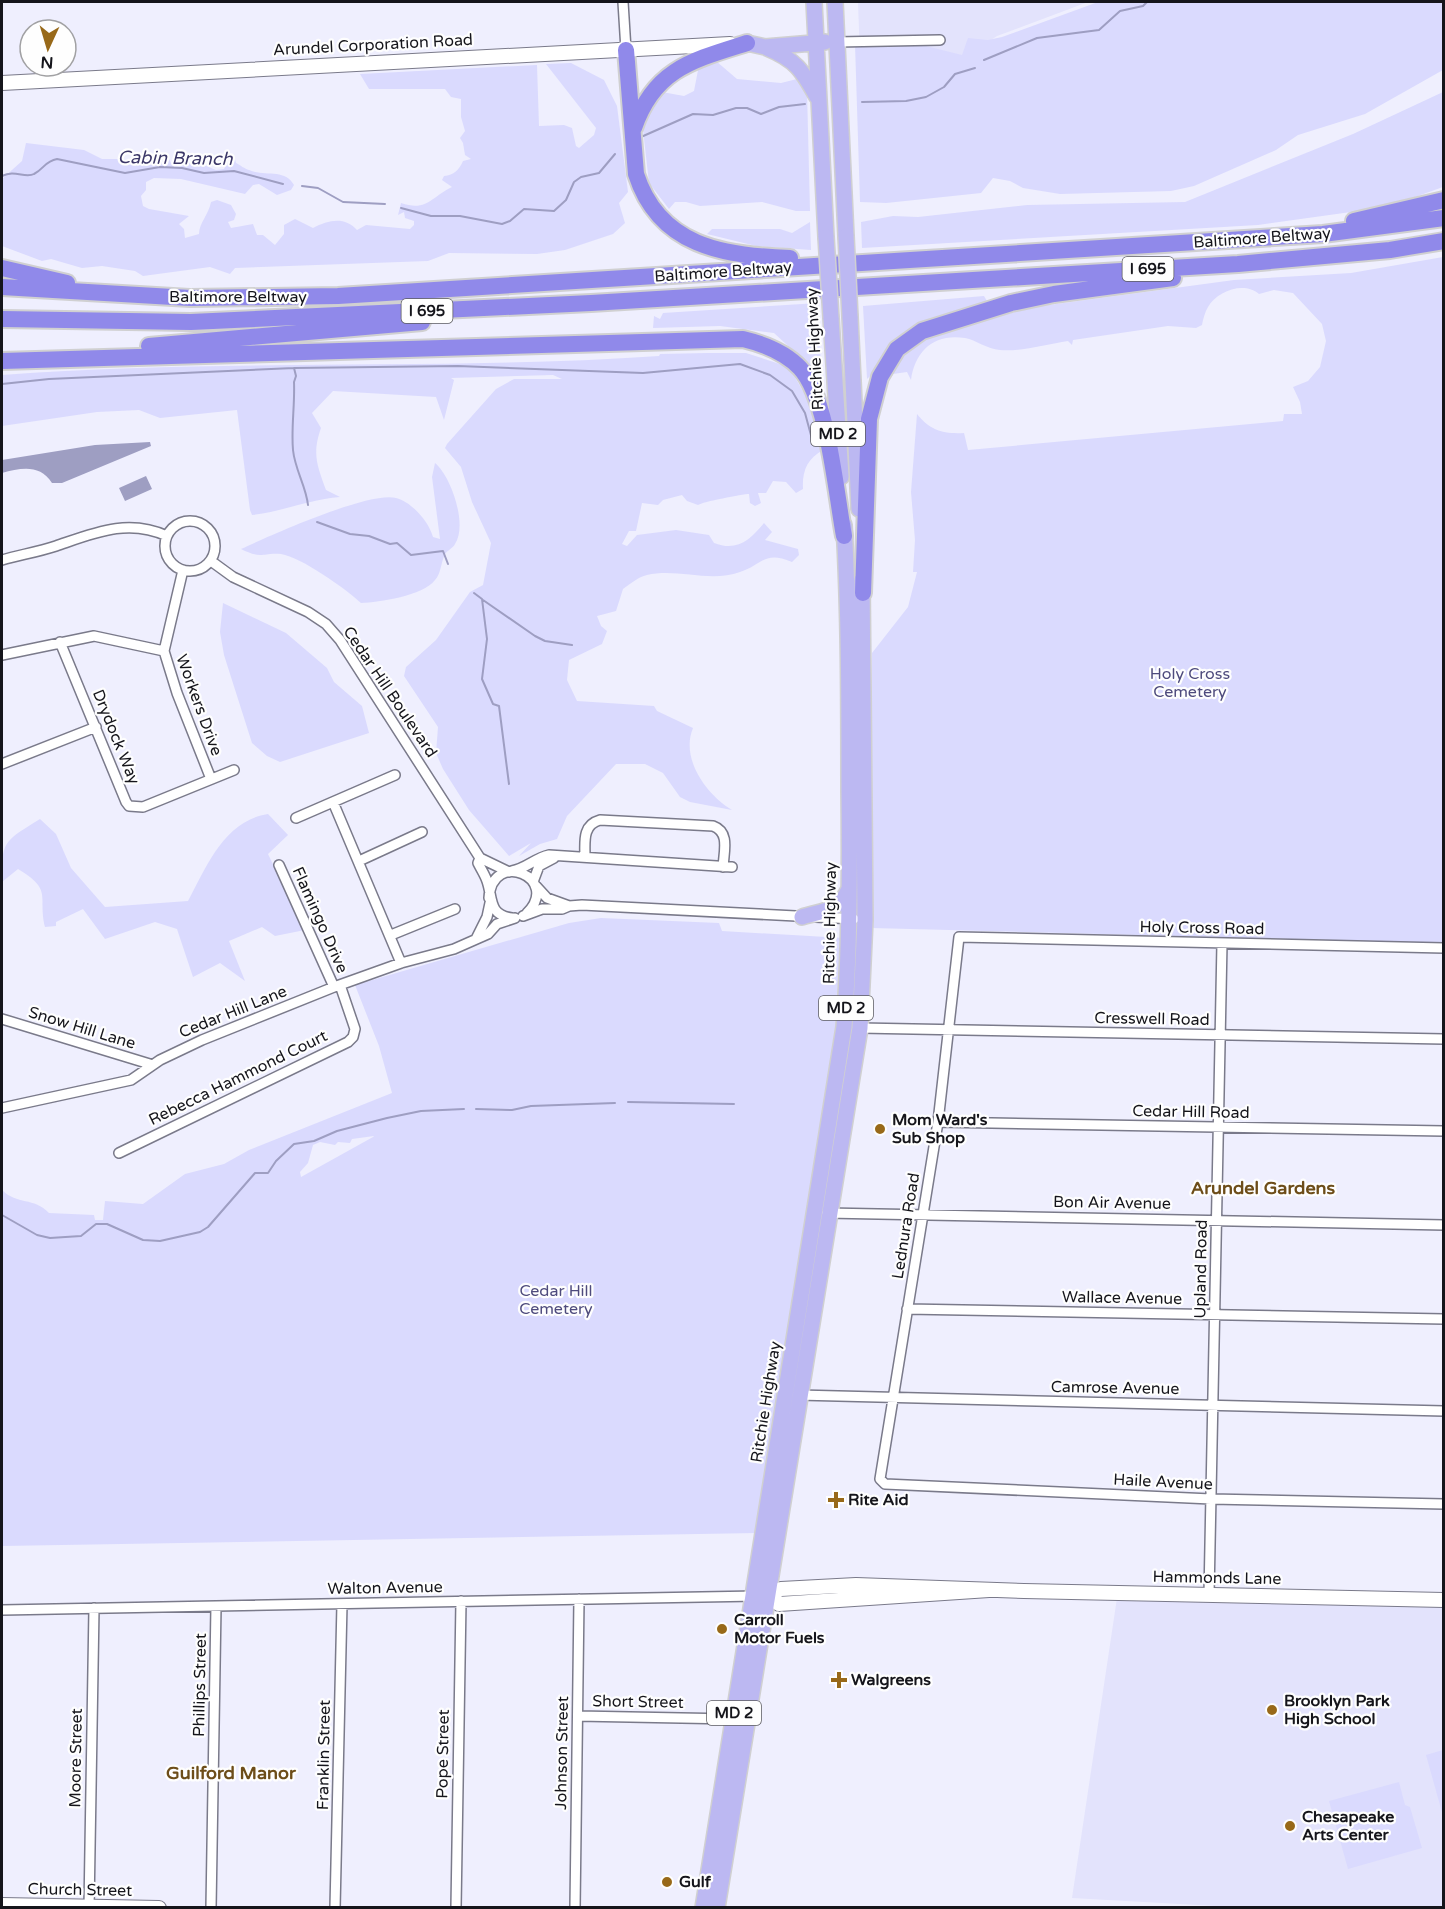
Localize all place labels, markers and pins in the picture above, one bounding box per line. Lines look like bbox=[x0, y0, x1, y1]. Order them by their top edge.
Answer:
place label: Mom Ward's Sub Shop bbox=[892, 1110, 988, 1148]
marker: Mom Ward's Sub Shop bbox=[873, 1122, 887, 1136]
place label: Rite Aid bbox=[848, 1490, 909, 1510]
marker: Rite Aid bbox=[829, 1493, 843, 1507]
place label: Carroll Motor Fuels bbox=[734, 1610, 825, 1648]
marker: Carroll Motor Fuels bbox=[715, 1622, 729, 1636]
place label: Walgreens bbox=[851, 1670, 931, 1690]
marker: Walgreens bbox=[832, 1673, 846, 1687]
place label: Brooklyn Park High School bbox=[1284, 1691, 1390, 1729]
marker: Brooklyn Park High School bbox=[1265, 1703, 1279, 1717]
place label: Chesapeake Arts Center bbox=[1302, 1807, 1394, 1845]
marker: Chesapeake Arts Center bbox=[1283, 1819, 1297, 1833]
place label: Gulf bbox=[679, 1872, 712, 1892]
marker: Gulf bbox=[660, 1875, 674, 1889]

